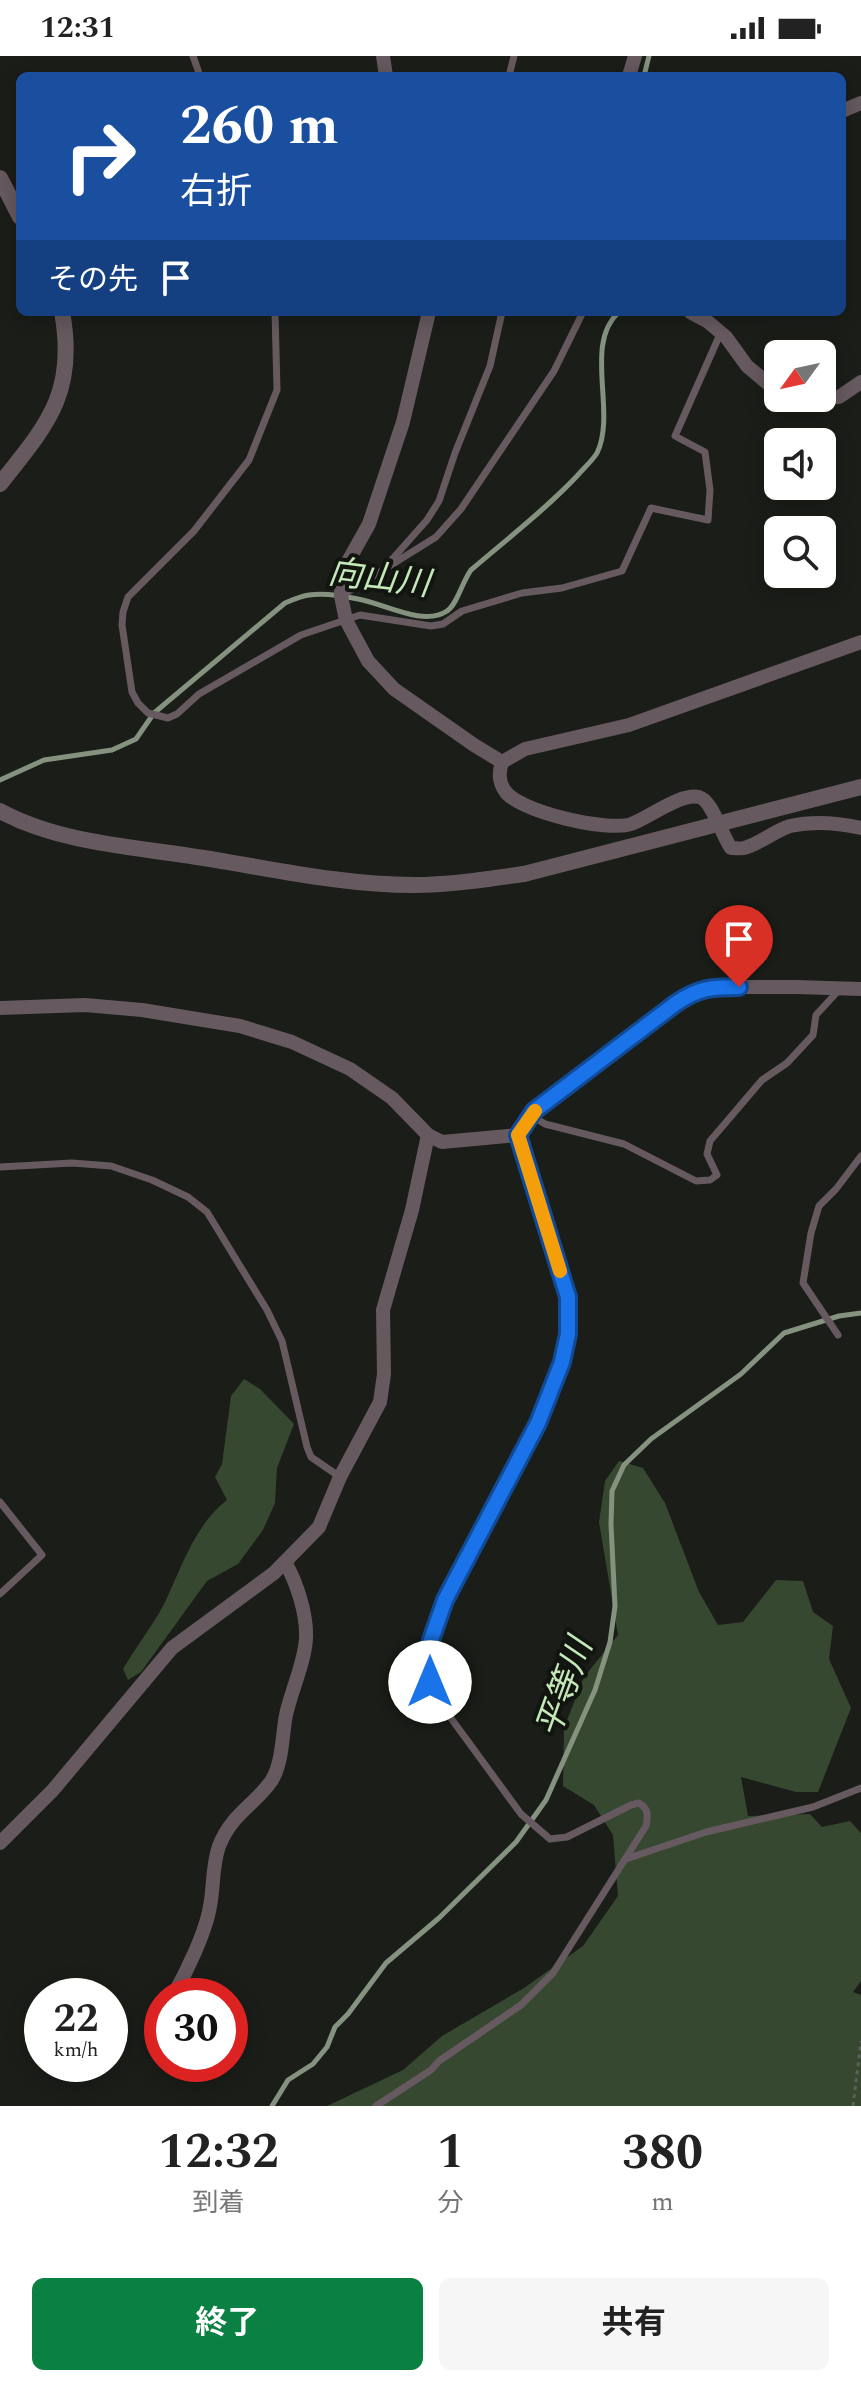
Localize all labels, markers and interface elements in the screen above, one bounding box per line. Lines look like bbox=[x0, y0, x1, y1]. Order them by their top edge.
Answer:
text: 12:31 bbox=[40, 5, 115, 51]
text: 260 m bbox=[180, 84, 339, 169]
icon: right bbox=[48, 104, 152, 208]
text: 右折 bbox=[180, 165, 252, 220]
icon: arrive bbox=[154, 256, 198, 300]
text: その先 bbox=[48, 257, 138, 303]
north arrow bbox=[764, 340, 836, 412]
map controls bbox=[764, 340, 836, 588]
button: sound bbox=[764, 428, 836, 500]
button: search bbox=[764, 516, 836, 588]
water label: 向山川 bbox=[325, 547, 436, 611]
pin bbox=[705, 905, 773, 987]
icon: arrive bbox=[717, 917, 761, 961]
water label: 平等川 bbox=[523, 1628, 608, 1745]
position arrow bbox=[388, 1640, 472, 1724]
speed limit sign: 30 bbox=[144, 1978, 248, 2082]
text: 22 bbox=[54, 1989, 98, 2050]
text: km/h bbox=[54, 2035, 99, 2065]
text: 12:32 bbox=[158, 2116, 279, 2189]
text: 1 bbox=[437, 2116, 464, 2189]
text: 380 bbox=[622, 2117, 703, 2190]
text: m bbox=[651, 2182, 674, 2222]
text: 到着 bbox=[192, 2183, 244, 2223]
text: 分 bbox=[437, 2183, 463, 2223]
button: 終了 bbox=[32, 2278, 423, 2370]
button: 共有 bbox=[439, 2278, 829, 2370]

